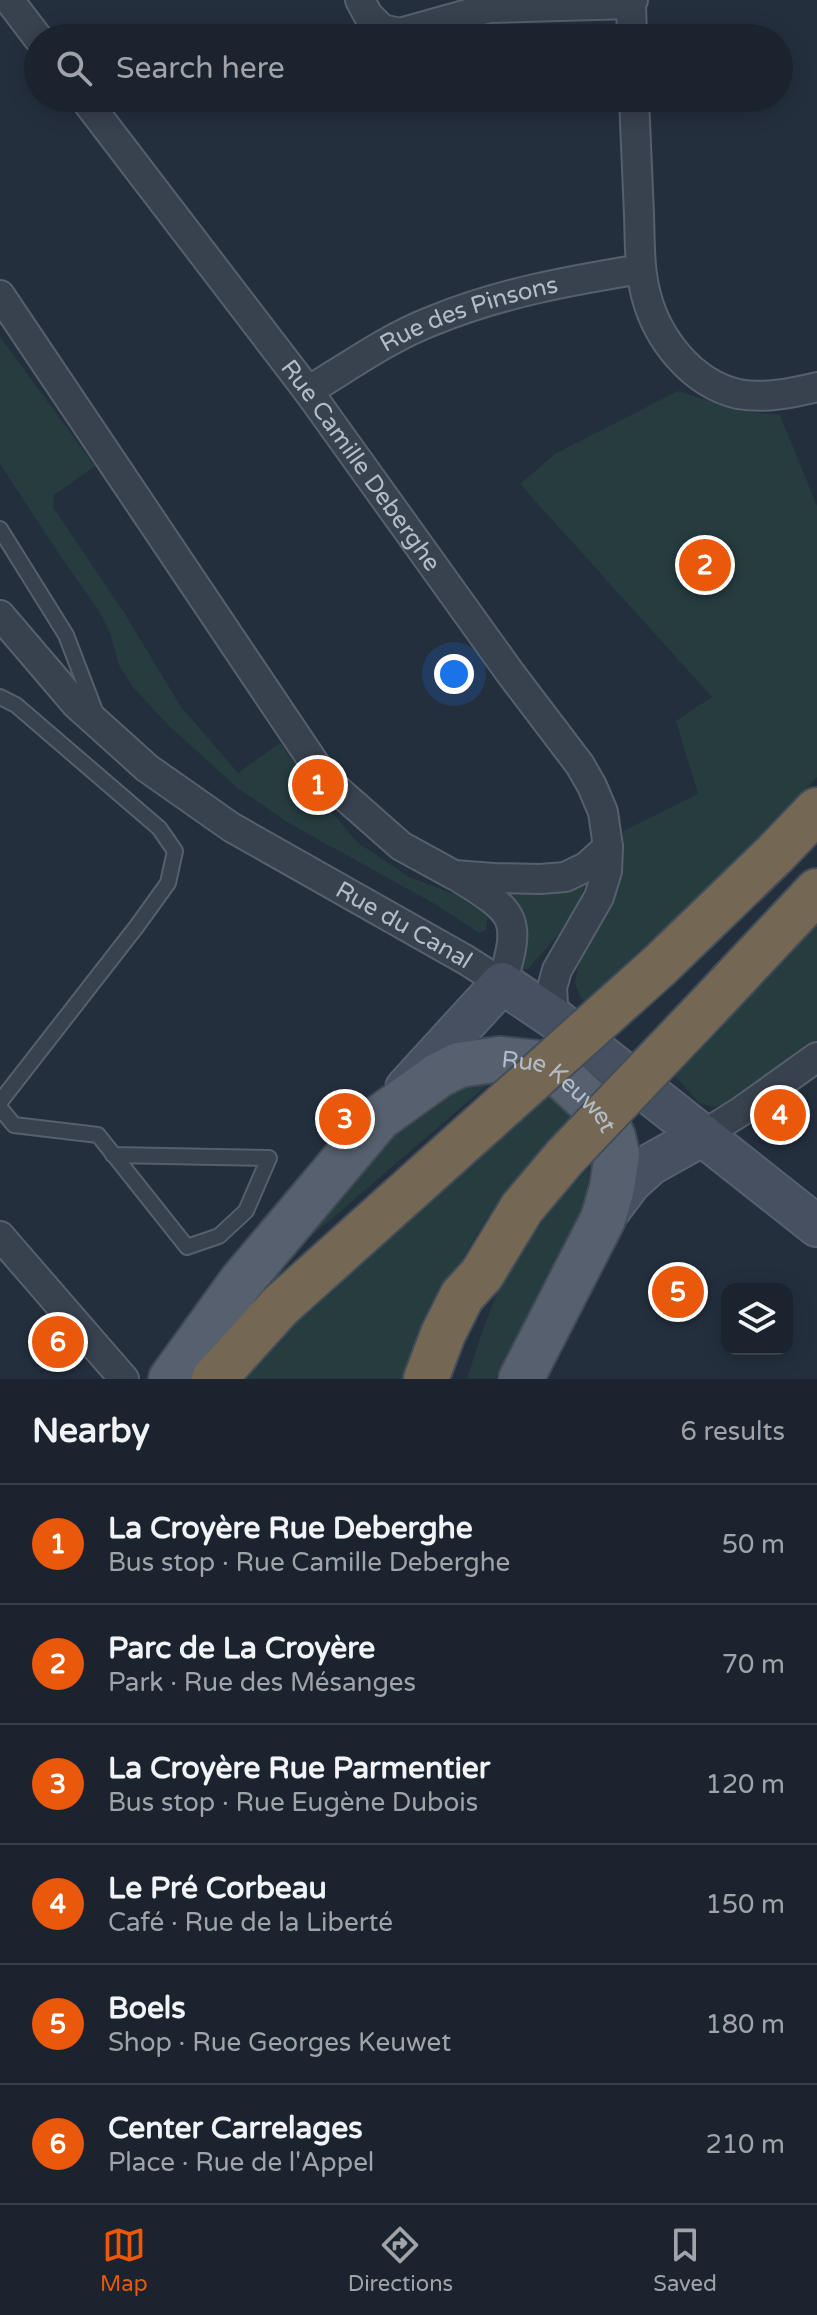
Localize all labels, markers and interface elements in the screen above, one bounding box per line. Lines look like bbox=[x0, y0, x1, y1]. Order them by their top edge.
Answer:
search box bbox=[24, 24, 793, 112]
icon: search bbox=[52, 46, 96, 90]
text: Search here bbox=[116, 50, 285, 87]
street label: Rue des Pinsons bbox=[375, 270, 560, 359]
street label: Rue Camille Deberghe bbox=[274, 354, 446, 577]
pin: 2 bbox=[679, 535, 731, 595]
your location bbox=[434, 654, 474, 694]
pin: 1 bbox=[292, 755, 344, 815]
street label: Rue du Canal bbox=[330, 875, 477, 975]
street label: Rue Keuwet bbox=[500, 1045, 622, 1137]
pin: 4 bbox=[754, 1085, 806, 1145]
pin: 3 bbox=[319, 1089, 371, 1149]
pin: 5 bbox=[652, 1262, 704, 1322]
map controls bbox=[721, 1283, 793, 1355]
button: layers bbox=[721, 1283, 793, 1355]
pin: 6 bbox=[32, 1312, 84, 1372]
text: Nearby bbox=[32, 1411, 150, 1452]
text: 6 results bbox=[680, 1416, 785, 1447]
text: La Croyère Rue Deberghe bbox=[108, 1510, 473, 1547]
text: 1 bbox=[50, 1529, 66, 1560]
text: 50 m bbox=[722, 1529, 785, 1560]
text: Bus stop · Rue Camille Deberghe bbox=[108, 1547, 510, 1578]
text: Parc de La Croyère bbox=[108, 1630, 375, 1667]
text: 2 bbox=[50, 1649, 66, 1680]
text: 70 m bbox=[722, 1649, 785, 1680]
text: Park · Rue des Mésanges bbox=[108, 1667, 416, 1698]
text: La Croyère Rue Parmentier bbox=[108, 1750, 490, 1787]
text: 3 bbox=[50, 1769, 66, 1800]
text: 120 m bbox=[705, 1769, 785, 1800]
text: Bus stop · Rue Eugène Dubois bbox=[108, 1787, 478, 1818]
text: Le Pré Corbeau bbox=[108, 1870, 327, 1907]
text: 4 bbox=[50, 1889, 66, 1920]
text: 150 m bbox=[705, 1889, 785, 1920]
text: Café · Rue de la Liberté bbox=[108, 1907, 393, 1938]
text: Boels bbox=[108, 1990, 186, 2027]
text: 5 bbox=[50, 2009, 66, 2040]
text: 180 m bbox=[705, 2009, 785, 2040]
text: Shop · Rue Georges Keuwet bbox=[108, 2027, 451, 2058]
text: Center Carrelages bbox=[108, 2110, 363, 2147]
text: 6 bbox=[50, 2129, 66, 2160]
text: 210 m bbox=[705, 2129, 785, 2160]
text: Place · Rue de l'Appel bbox=[108, 2147, 374, 2178]
tab: Map bbox=[100, 2223, 148, 2297]
tab: Directions bbox=[348, 2223, 453, 2297]
tab: Saved bbox=[653, 2223, 717, 2297]

